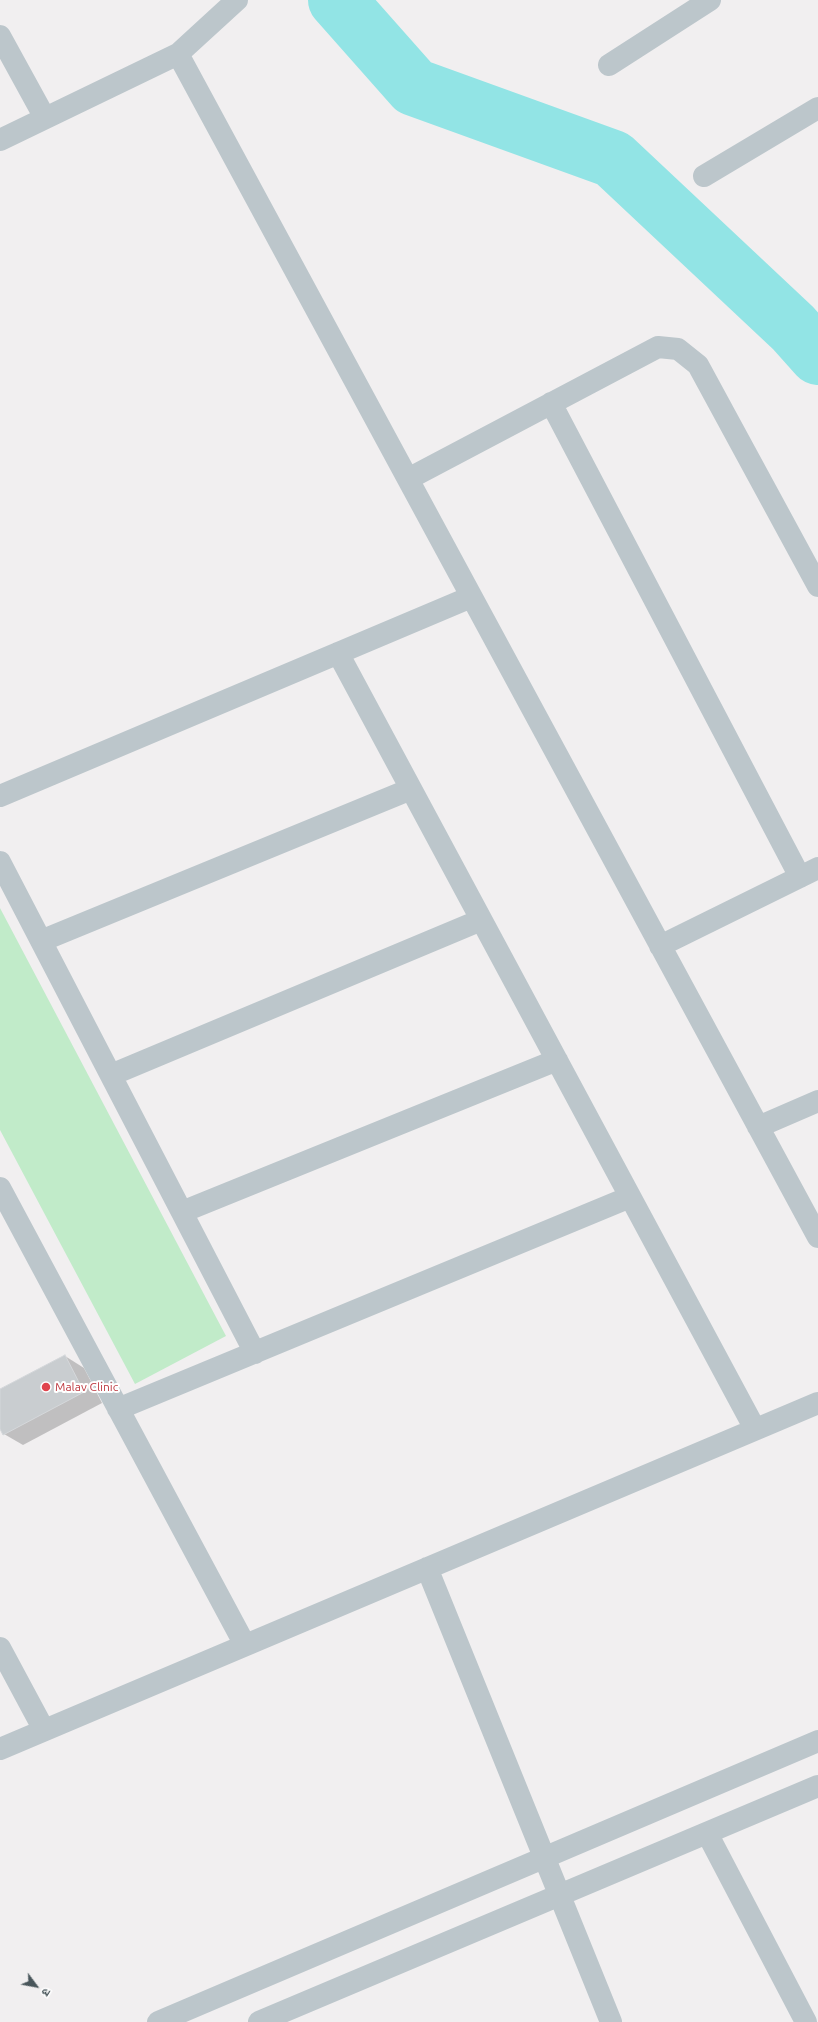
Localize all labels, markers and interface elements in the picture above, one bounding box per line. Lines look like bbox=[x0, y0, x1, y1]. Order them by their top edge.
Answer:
place label: Malav Clinic bbox=[55, 1380, 118, 1394]
marker: Malav Clinic bbox=[40, 1381, 52, 1393]
north arrow bbox=[16, 1966, 56, 2006]
text: उ bbox=[39, 1986, 53, 1998]

